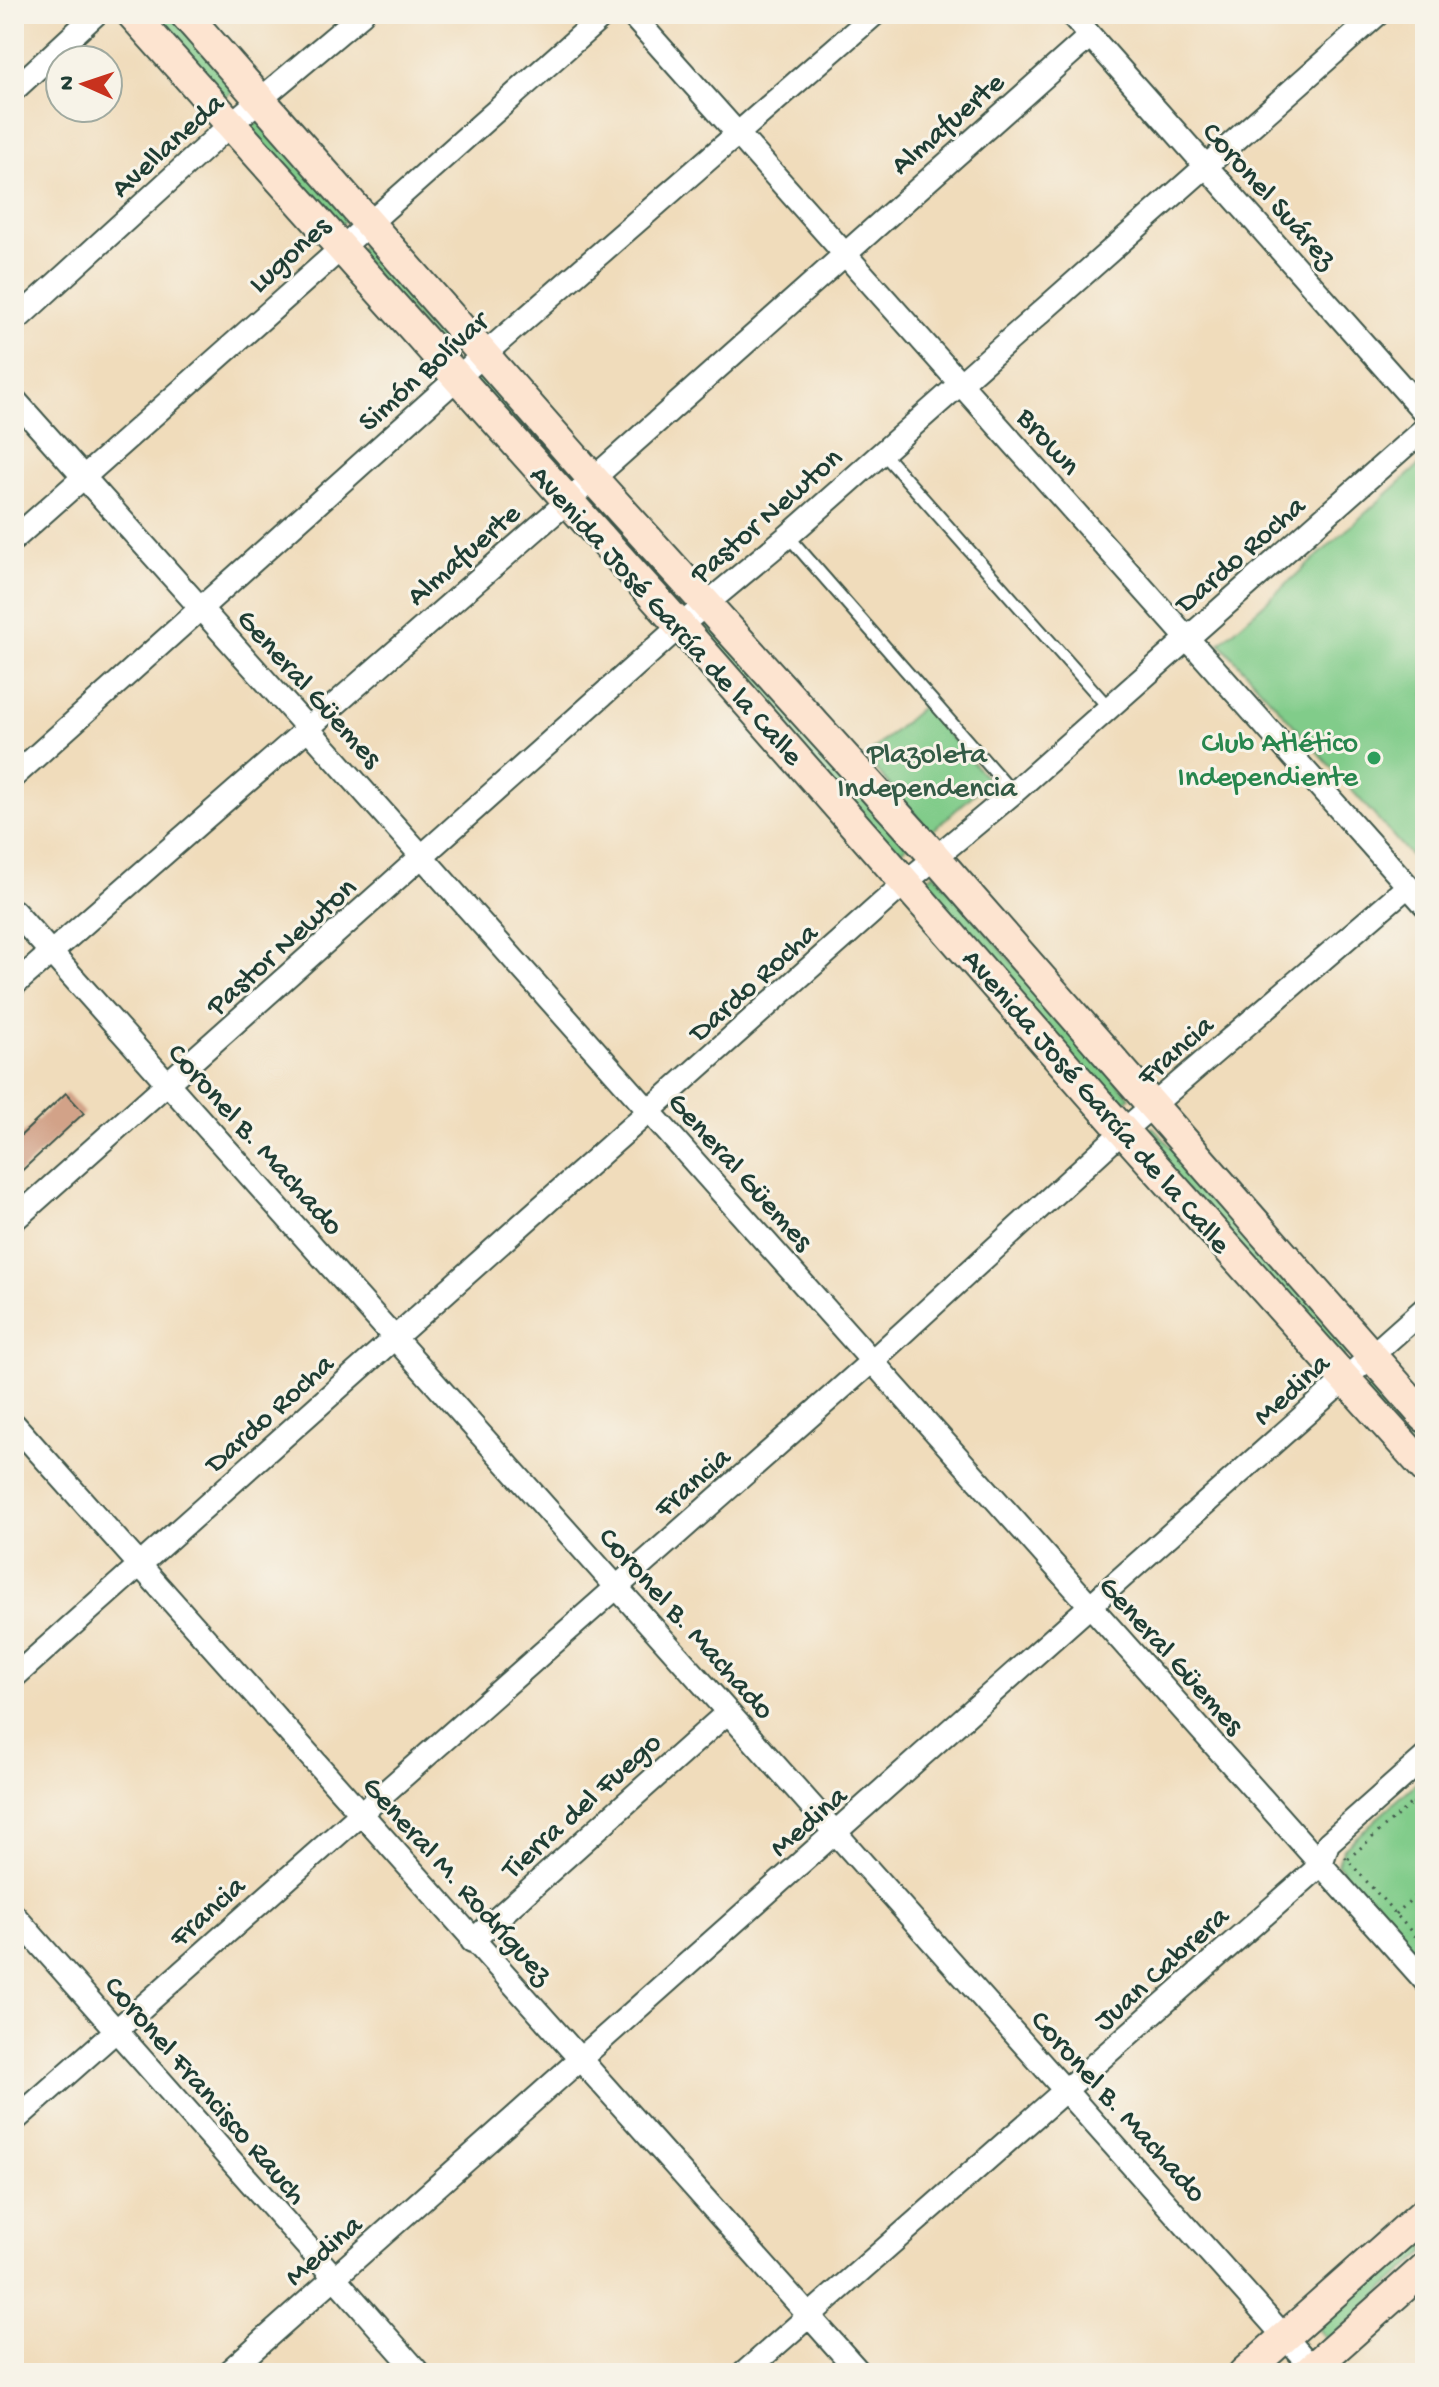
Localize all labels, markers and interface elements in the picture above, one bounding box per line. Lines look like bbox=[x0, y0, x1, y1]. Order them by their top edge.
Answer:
north arrow bbox=[44, 44, 124, 124]
street label: Almafuerte bbox=[885, 66, 1013, 184]
text: N bbox=[55, 75, 81, 91]
street label: Avellaneda bbox=[105, 87, 234, 207]
street label: Coronel Suárez bbox=[1193, 116, 1343, 278]
street label: Lugones bbox=[243, 210, 340, 302]
street label: Simón Bolívar bbox=[353, 304, 499, 441]
street label: Brown bbox=[1007, 401, 1086, 484]
street label: Pastor Newton bbox=[684, 442, 851, 594]
street label: Avenida José García de la Calle bbox=[520, 459, 809, 775]
street label: Dardo Rocha bbox=[1168, 489, 1315, 624]
street label: Almafuerte bbox=[401, 497, 529, 615]
street label: General Güemes bbox=[227, 603, 389, 777]
place label: Club Atlético Independiente bbox=[1177, 728, 1359, 797]
park label: Plazoleta Independencia bbox=[837, 739, 1018, 808]
marker: Club Atlético Independiente bbox=[1365, 749, 1383, 767]
street label: Pastor Newton bbox=[200, 872, 365, 1026]
street label: Dardo Rocha bbox=[682, 916, 828, 1053]
street label: Avenida José García de la Calle bbox=[953, 943, 1237, 1263]
street label: Francia bbox=[1131, 1009, 1224, 1096]
street label: Coronel B. Machado bbox=[158, 1038, 349, 1244]
street label: General Güemes bbox=[658, 1086, 820, 1260]
street label: Dardo Rocha bbox=[198, 1347, 344, 1484]
street label: Medina bbox=[1247, 1347, 1340, 1435]
street label: Francia bbox=[648, 1441, 741, 1528]
street label: Coronel B. Machado bbox=[589, 1522, 780, 1728]
street label: General Güemes bbox=[1089, 1570, 1251, 1744]
street label: Tierra del Fuego bbox=[494, 1726, 670, 1890]
street label: General M. Rodríguez bbox=[353, 1771, 559, 1994]
street label: Medina bbox=[764, 1779, 857, 1867]
street label: Francia bbox=[163, 1869, 255, 1957]
street label: Juan Cabrera bbox=[1088, 1900, 1239, 2040]
street label: Coronel Francisco Rauch bbox=[95, 1970, 313, 2214]
street label: Coronel B. Machado bbox=[1021, 2005, 1212, 2211]
street label: Medina bbox=[279, 2208, 372, 2296]

